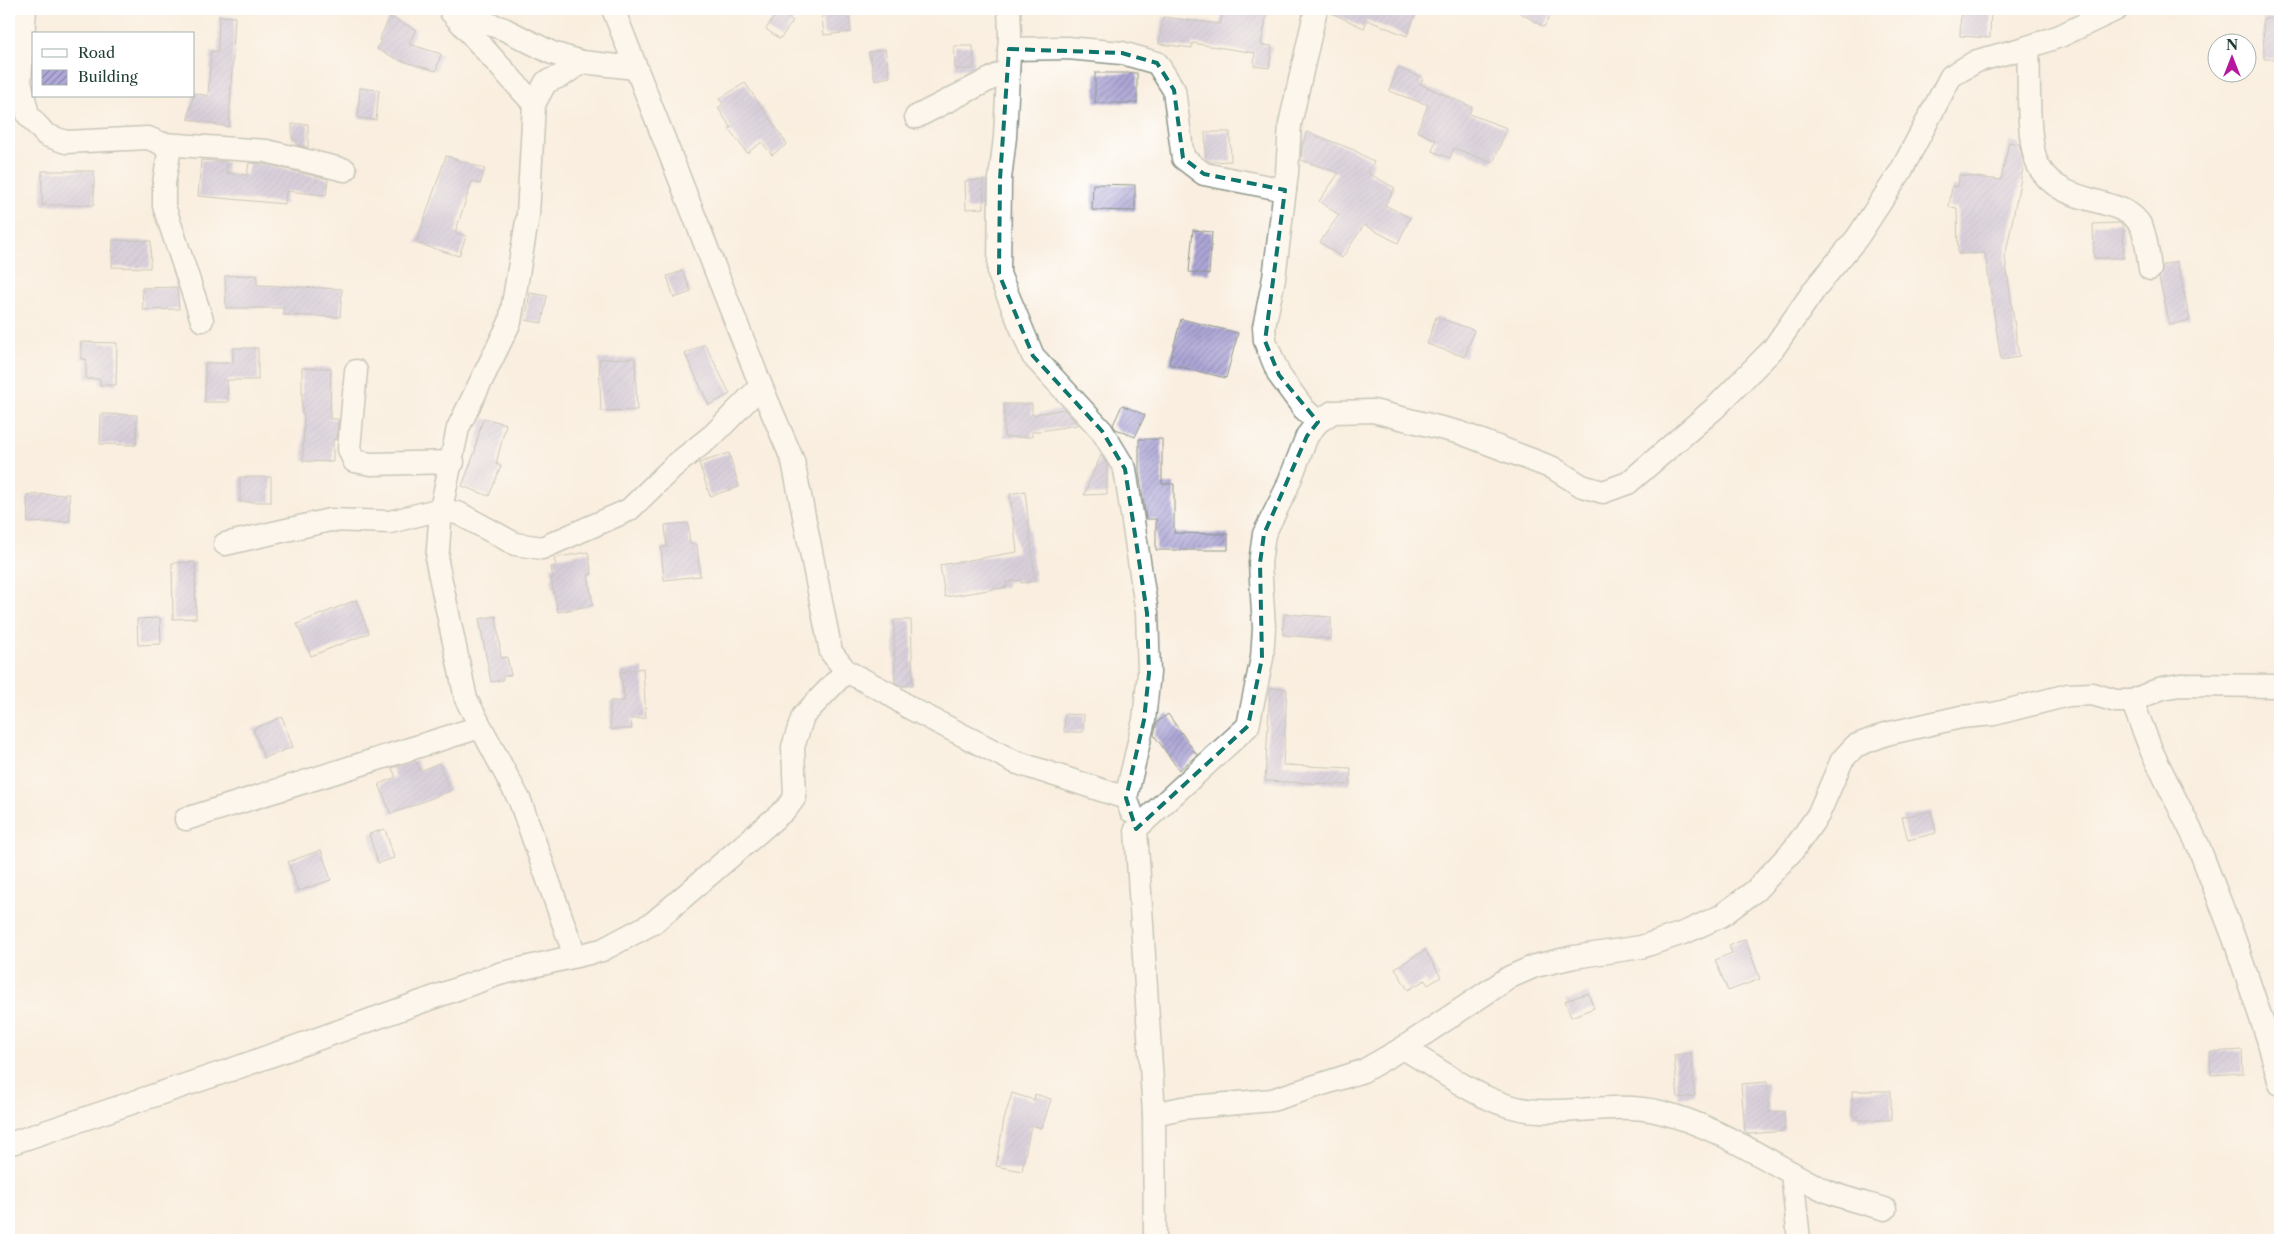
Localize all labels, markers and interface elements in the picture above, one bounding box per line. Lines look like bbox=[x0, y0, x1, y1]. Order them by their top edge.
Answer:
legend bbox=[32, 32, 195, 98]
north arrow bbox=[2206, 32, 2256, 82]
text: N bbox=[2226, 36, 2238, 54]
text: Road bbox=[78, 43, 115, 62]
text: Building bbox=[78, 67, 138, 86]

